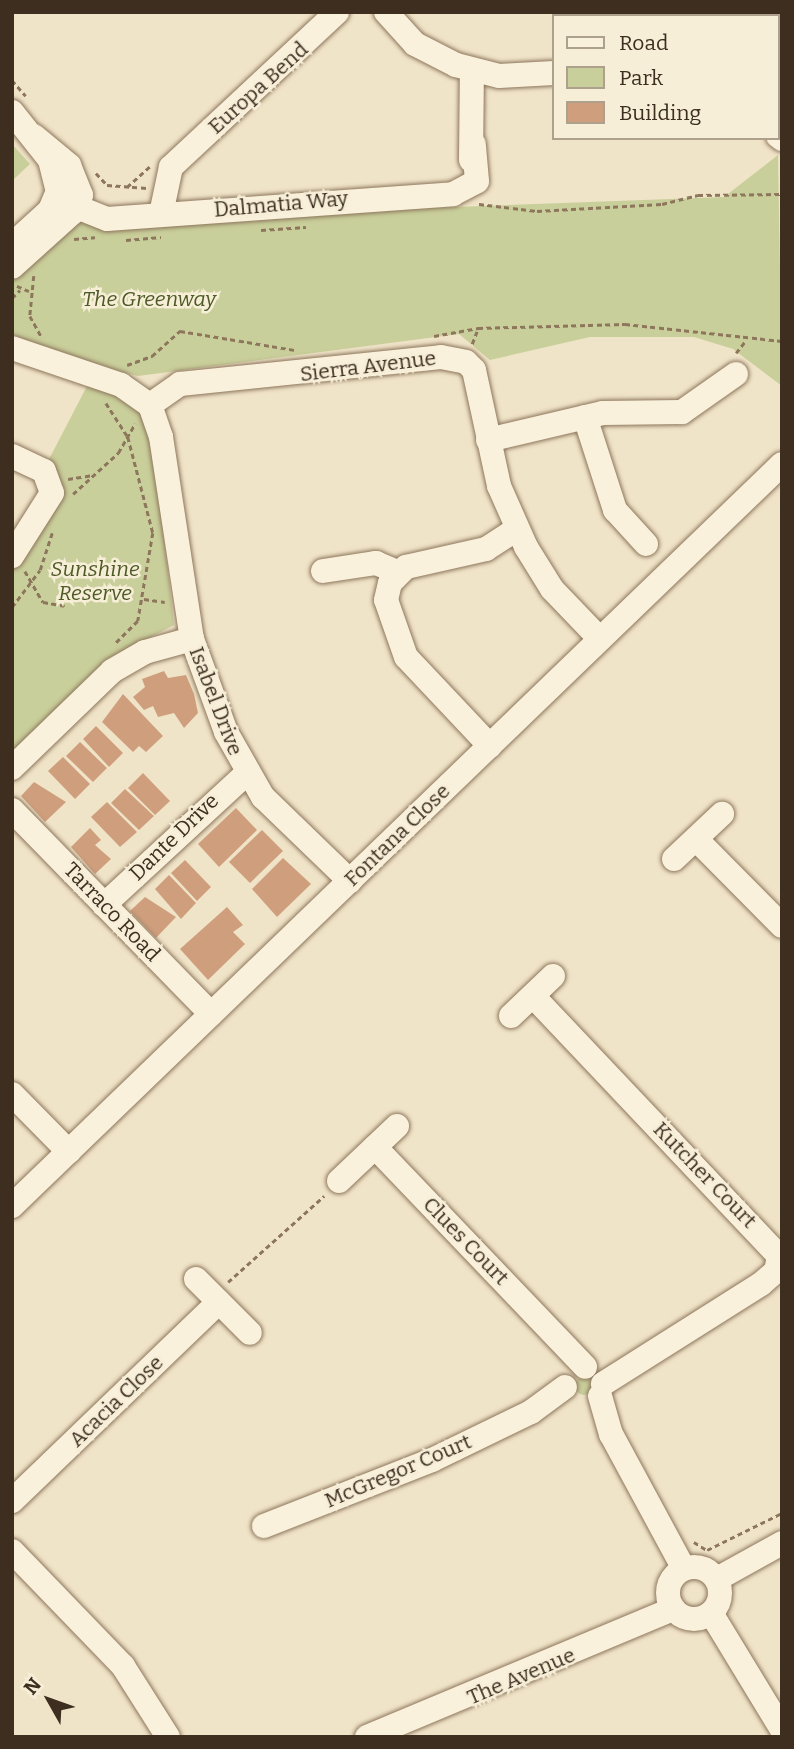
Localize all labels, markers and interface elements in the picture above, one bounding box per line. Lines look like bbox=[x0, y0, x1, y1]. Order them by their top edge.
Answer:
legend bbox=[552, 14, 780, 140]
text: Road bbox=[619, 30, 668, 56]
street label: Europa Bend bbox=[203, 37, 313, 139]
text: Park bbox=[619, 65, 663, 91]
text: Building bbox=[619, 100, 701, 126]
street label: Dalmatia Way bbox=[213, 186, 349, 222]
park label: The Greenway bbox=[82, 286, 216, 312]
street label: Sierra Avenue bbox=[299, 345, 437, 387]
park label: Sunshine Reserve bbox=[51, 556, 139, 606]
street label: Isabel Drive bbox=[184, 643, 248, 759]
street label: Fontana Close bbox=[339, 778, 455, 892]
street label: Dante Drive bbox=[124, 788, 224, 886]
street label: Tarraco Road bbox=[59, 857, 165, 967]
street label: Kutcher Court bbox=[648, 1117, 762, 1233]
street label: Clues Court bbox=[418, 1192, 514, 1290]
street label: Acacia Close bbox=[64, 1350, 168, 1452]
street label: McGregor Court bbox=[321, 1429, 475, 1513]
street label: The Avenue bbox=[463, 1642, 579, 1710]
north arrow bbox=[14, 1665, 84, 1735]
text: N bbox=[19, 1673, 46, 1699]

